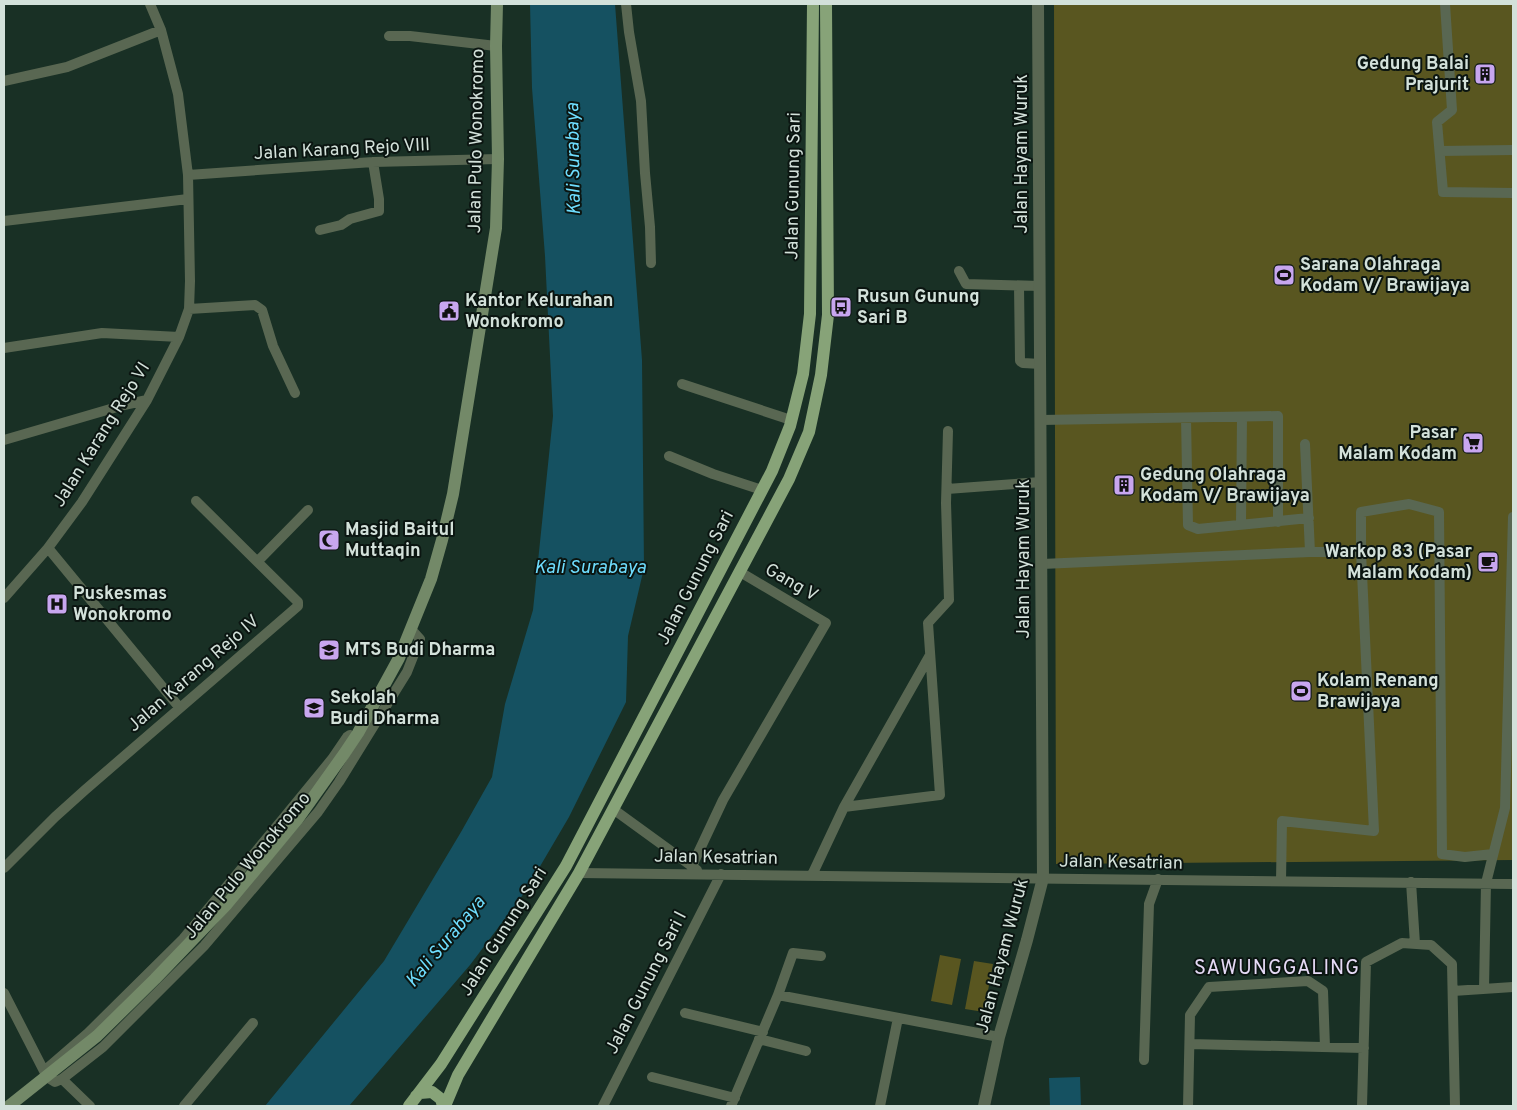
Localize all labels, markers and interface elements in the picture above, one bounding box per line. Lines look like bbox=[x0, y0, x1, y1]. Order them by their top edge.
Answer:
street label: Jalan Pulo Wonokromo bbox=[464, 48, 490, 234]
place label: Gedung Balai Prajurit bbox=[1357, 53, 1469, 97]
building icon: Gedung Balai Prajurit bbox=[1473, 62, 1497, 86]
street label: Jalan Hayam Wuruk bbox=[1011, 74, 1034, 234]
water label: Kali Surabaya bbox=[561, 102, 587, 215]
street label: Jalan Gunung Sari bbox=[781, 112, 807, 260]
street label: Jalan Karang Rejo VIII bbox=[253, 134, 431, 166]
place label: Sarana Olahraga Kodam V/ Brawijaya bbox=[1300, 254, 1470, 298]
sports icon: Sarana Olahraga Kodam V/ Brawijaya bbox=[1272, 263, 1296, 287]
place label: Rusun Gunung Sari B bbox=[857, 286, 980, 330]
place label: Kantor Kelurahan Wonokromo bbox=[465, 290, 614, 334]
bus stop icon: Rusun Gunung Sari B bbox=[829, 295, 853, 319]
public building icon: Kantor Kelurahan Wonokromo bbox=[437, 299, 461, 323]
street label: Jalan Karang Rejo VI bbox=[48, 358, 156, 512]
place label: Pasar Malam Kodam bbox=[1338, 422, 1457, 466]
supermarket icon: Pasar Malam Kodam bbox=[1461, 431, 1485, 455]
place label: Gedung Olahraga Kodam V/ Brawijaya bbox=[1140, 464, 1310, 508]
building icon: Gedung Olahraga Kodam V/ Brawijaya bbox=[1112, 473, 1136, 497]
street label: Jalan Hayam Wuruk bbox=[1013, 479, 1036, 639]
street label: Jalan Gunung Sari bbox=[652, 507, 740, 649]
place label: Masjid Baitul Muttaqin bbox=[345, 519, 454, 563]
mosque icon: Masjid Baitul Muttaqin bbox=[317, 528, 341, 552]
place label: Warkop 83 (Pasar Malam Kodam) bbox=[1325, 541, 1472, 585]
cafe icon: Warkop 83 (Pasar Malam Kodam) bbox=[1476, 550, 1500, 574]
water label: Kali Surabaya bbox=[534, 556, 646, 580]
street label: Gang V bbox=[760, 559, 822, 607]
place label: Puskesmas Wonokromo bbox=[73, 583, 172, 627]
hospital icon: Puskesmas Wonokromo bbox=[45, 592, 69, 616]
street label: Jalan Karang Rejo IV bbox=[123, 610, 265, 738]
school or university icon: MTS Budi Dharma bbox=[317, 638, 341, 662]
place label: MTS Budi Dharma bbox=[345, 639, 495, 662]
place label: Kolam Renang Brawijaya bbox=[1317, 670, 1439, 714]
sports icon: Kolam Renang Brawijaya bbox=[1289, 679, 1313, 703]
place label: Sekolah Budi Dharma bbox=[330, 687, 440, 731]
school or university icon: Sekolah Budi Dharma bbox=[302, 696, 326, 720]
street label: Jalan Pulo Wonokromo bbox=[180, 788, 316, 944]
street label: Jalan Kesatrian bbox=[654, 845, 778, 871]
street label: Jalan Kesatrian bbox=[1059, 850, 1183, 876]
street label: Jalan Gunung Sari bbox=[455, 863, 553, 1001]
street label: Jalan Hayam Wuruk bbox=[971, 876, 1035, 1036]
water label: Kali Surabaya bbox=[401, 891, 491, 993]
street label: Jalan Gunung Sari I bbox=[601, 908, 693, 1058]
district label: SAWUNGGALING bbox=[1194, 956, 1360, 982]

